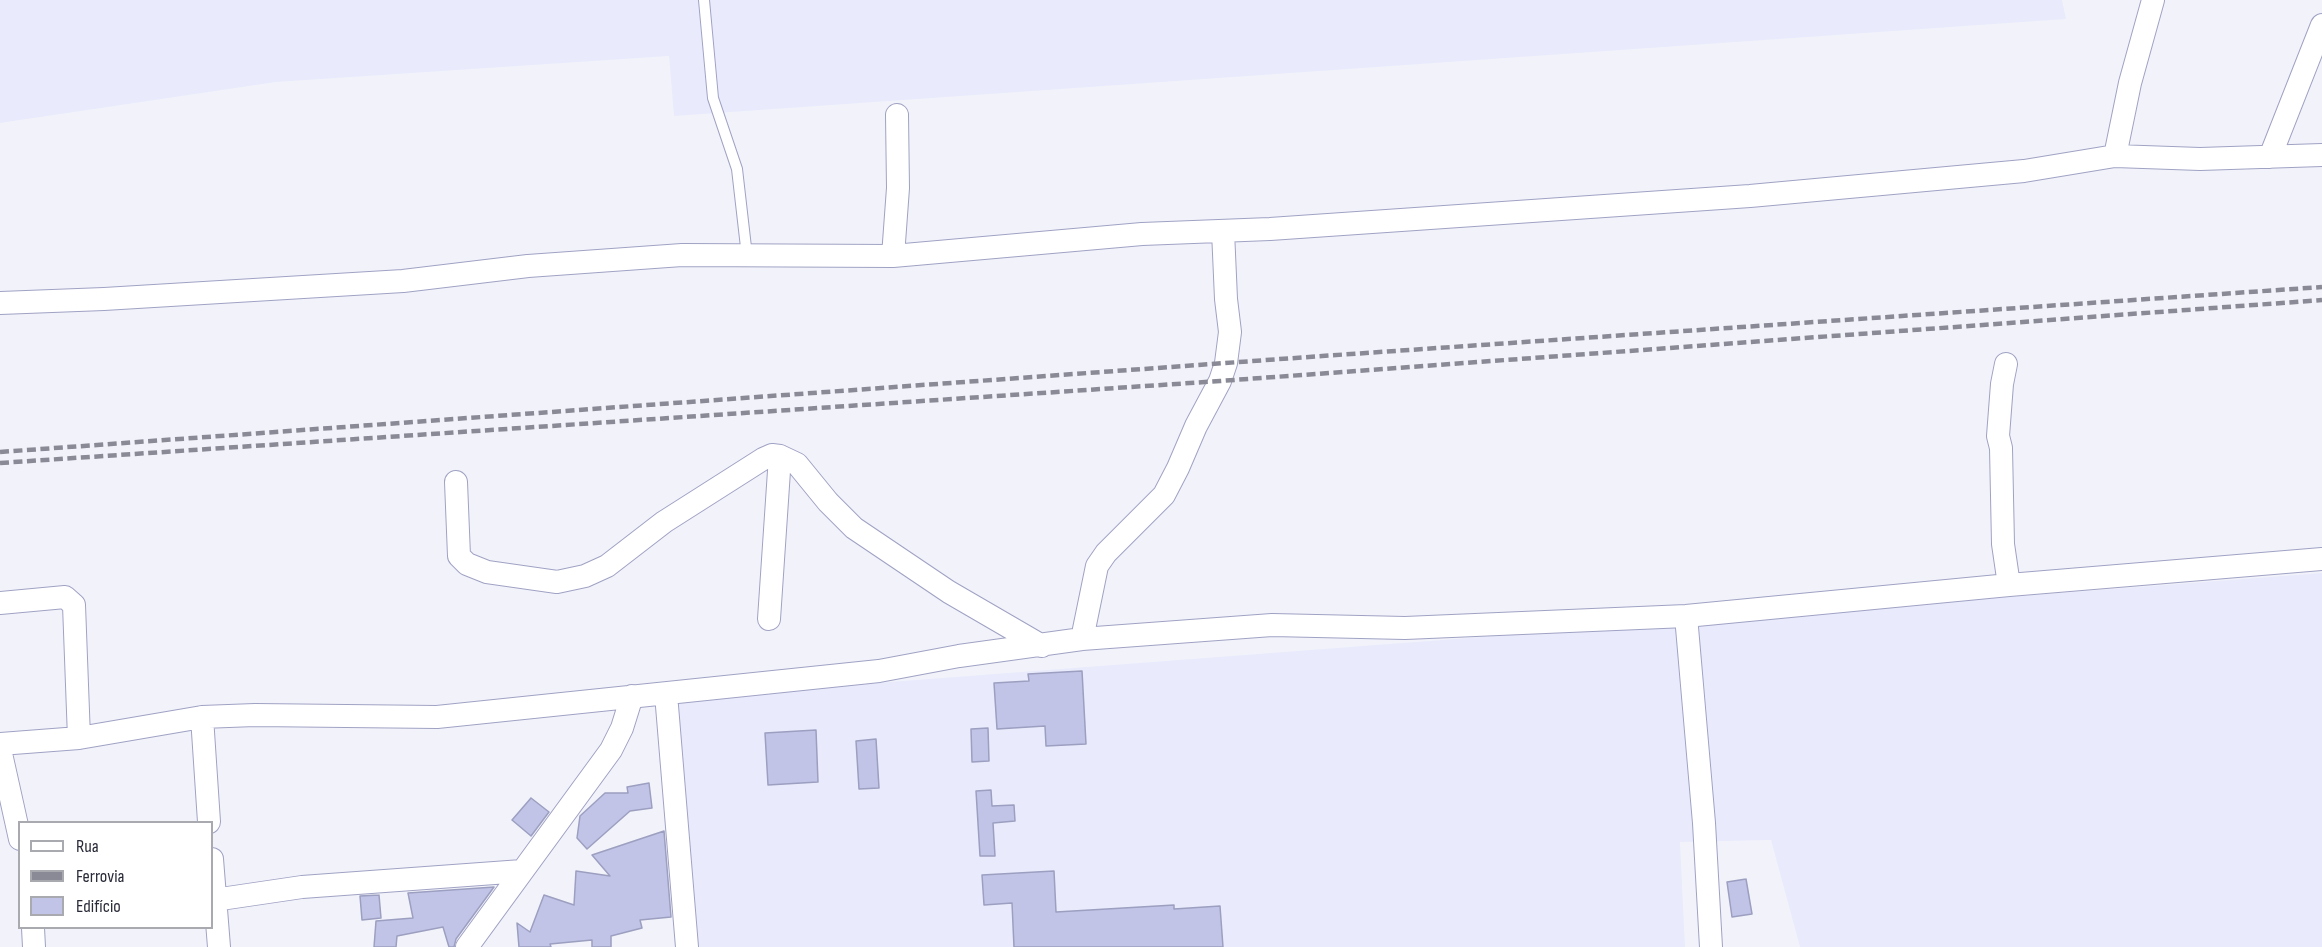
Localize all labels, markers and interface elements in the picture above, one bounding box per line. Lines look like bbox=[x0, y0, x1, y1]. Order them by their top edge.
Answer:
legend bbox=[18, 821, 213, 929]
text: Rua bbox=[76, 836, 99, 857]
text: Ferrovia bbox=[76, 866, 124, 887]
text: Edifício bbox=[76, 896, 121, 917]

